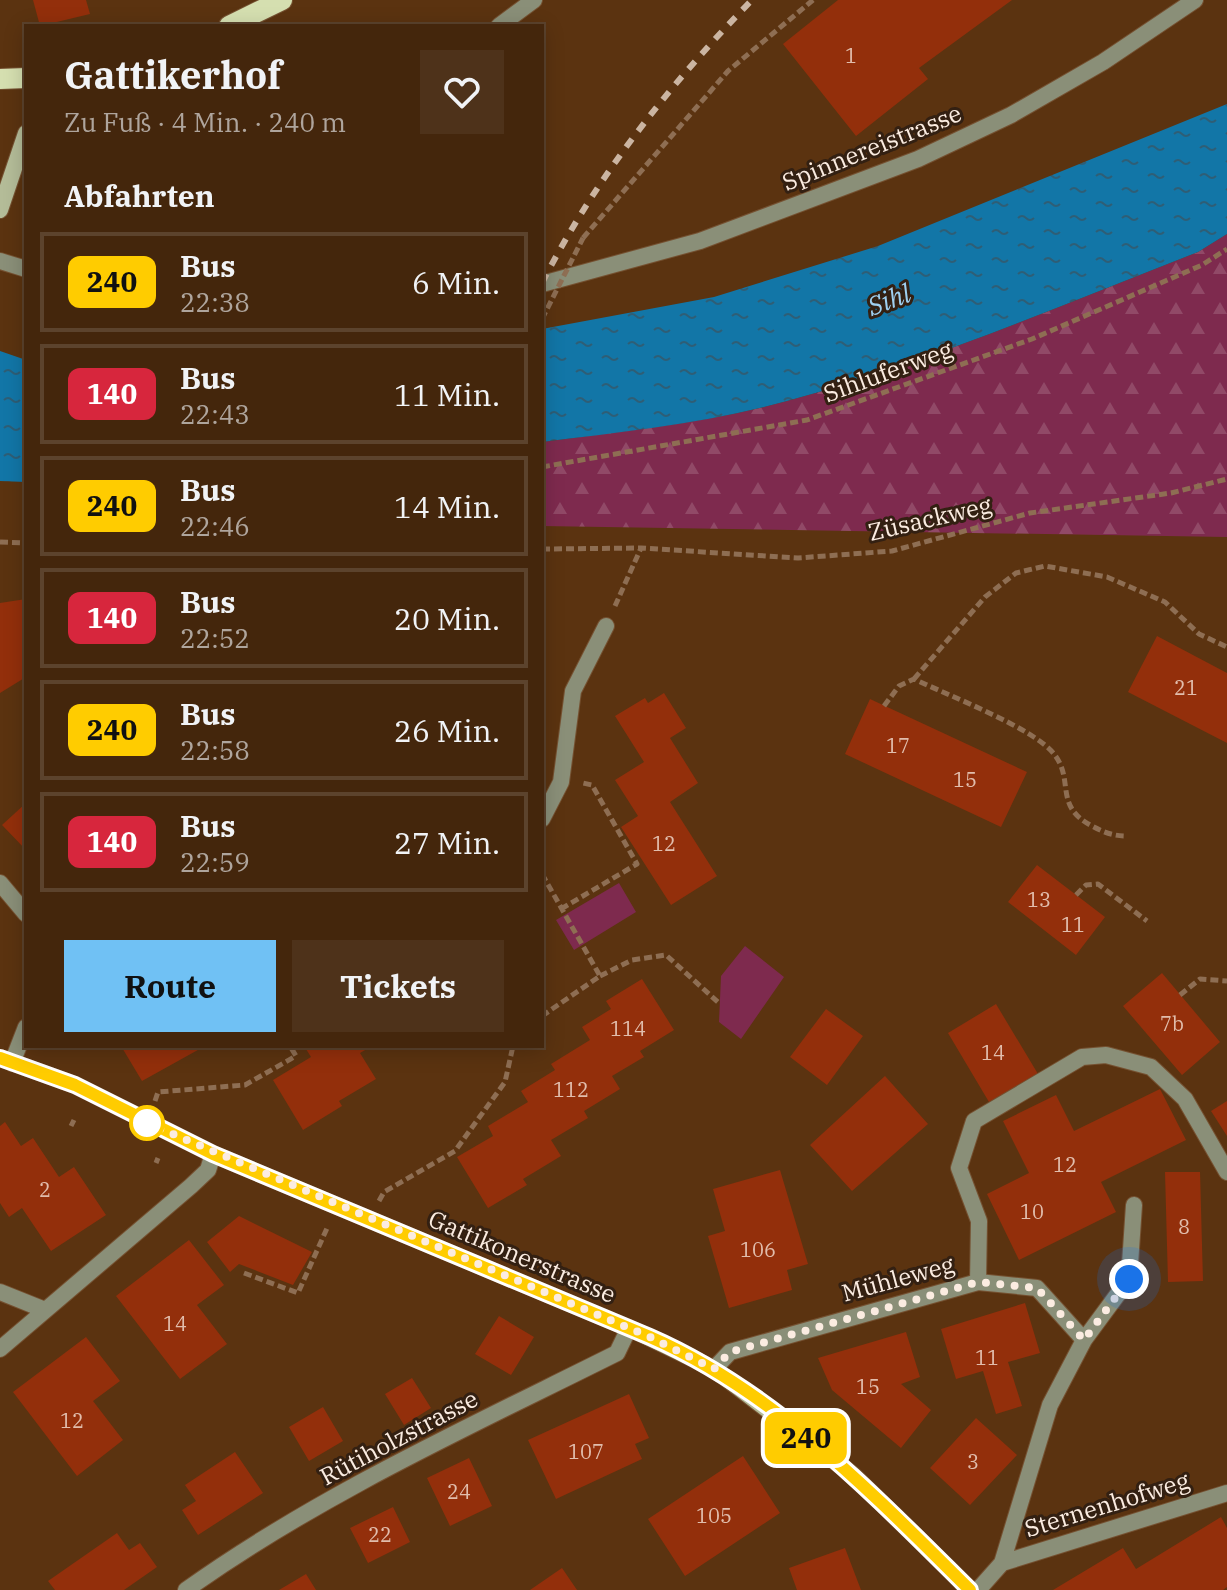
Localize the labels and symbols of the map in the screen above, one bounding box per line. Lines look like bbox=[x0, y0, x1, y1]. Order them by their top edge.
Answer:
house number: 1 bbox=[845, 42, 857, 69]
street label: Spinnereistrasse bbox=[777, 97, 966, 198]
water label: Sihl bbox=[861, 275, 916, 323]
street label: Sihluferweg bbox=[819, 333, 957, 409]
street label: Züsackweg bbox=[865, 488, 995, 548]
house number: 21 bbox=[1174, 674, 1198, 701]
house number: 17 bbox=[886, 732, 910, 759]
house number: 15 bbox=[953, 766, 977, 793]
house number: 12 bbox=[652, 830, 676, 857]
house number: 13 bbox=[1027, 886, 1051, 913]
house number: 11 bbox=[1061, 911, 1085, 938]
house number: 7b bbox=[1160, 1010, 1184, 1037]
house number: 114 bbox=[610, 1015, 646, 1042]
house number: 14 bbox=[981, 1039, 1005, 1066]
house number: 112 bbox=[553, 1076, 589, 1103]
unlabelled marker bbox=[130, 1106, 164, 1140]
house number: 12 bbox=[1053, 1151, 1077, 1178]
house number: 2 bbox=[39, 1176, 51, 1203]
house number: 10 bbox=[1020, 1198, 1044, 1225]
street label: Gattikonerstrasse bbox=[424, 1202, 621, 1310]
house number: 8 bbox=[1178, 1213, 1190, 1240]
house number: 106 bbox=[740, 1236, 776, 1263]
street label: Mühleweg bbox=[838, 1248, 958, 1308]
your location bbox=[1109, 1259, 1149, 1299]
house number: 14 bbox=[163, 1310, 187, 1337]
house number: 11 bbox=[975, 1344, 999, 1371]
house number: 15 bbox=[856, 1373, 880, 1400]
street label: Rütiholzstrasse bbox=[314, 1382, 483, 1492]
house number: 12 bbox=[60, 1407, 84, 1434]
line badge: 240 bbox=[760, 1412, 852, 1464]
house number: 107 bbox=[568, 1438, 604, 1465]
house number: 3 bbox=[967, 1448, 979, 1475]
street label: Sternenhofweg bbox=[1020, 1464, 1193, 1544]
house number: 24 bbox=[447, 1478, 471, 1505]
house number: 105 bbox=[696, 1502, 732, 1529]
house number: 22 bbox=[368, 1521, 392, 1548]

